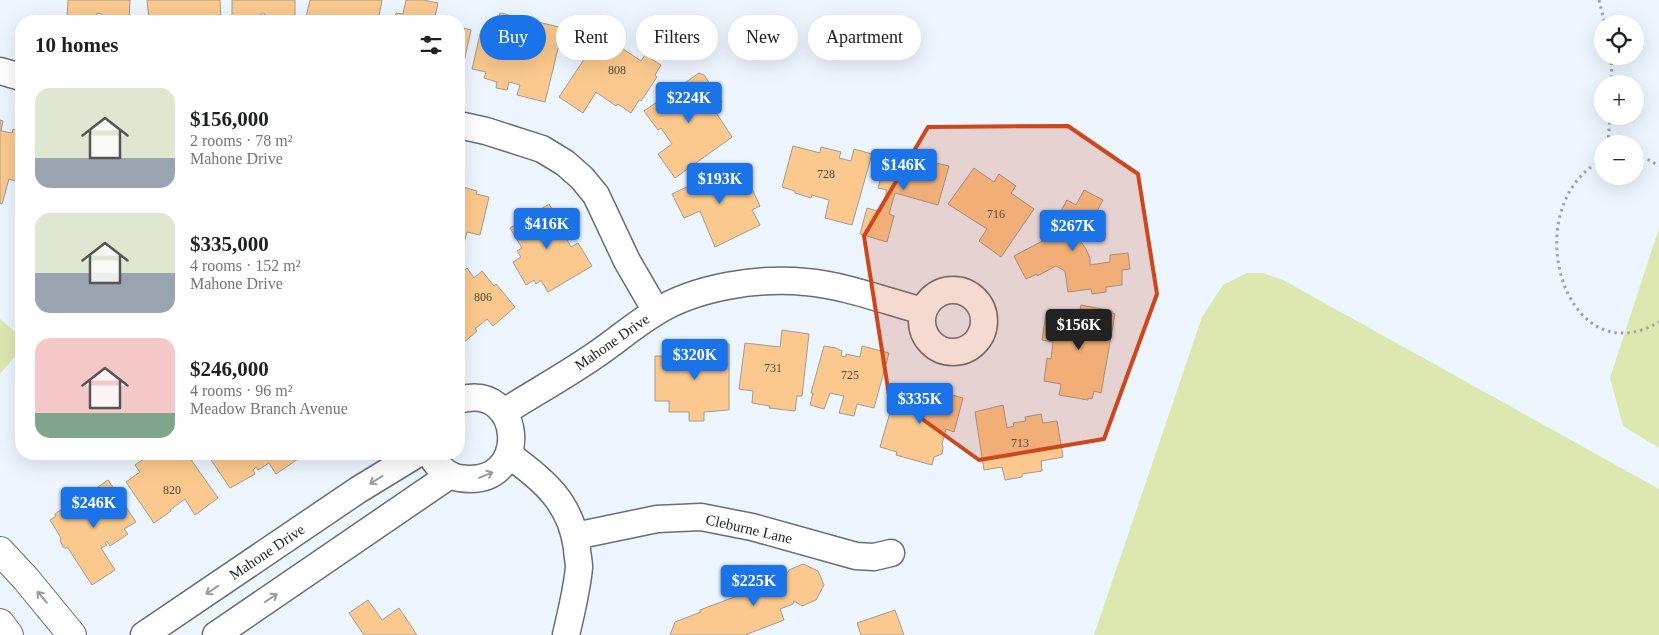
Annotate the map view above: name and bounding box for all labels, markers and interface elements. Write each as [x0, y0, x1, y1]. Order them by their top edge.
chip: Buy [480, 15, 546, 60]
chip: Rent [556, 15, 626, 60]
chip: Filters [636, 15, 718, 60]
chip: New [728, 15, 798, 60]
chip: Apartment [808, 15, 921, 60]
map controls [1594, 15, 1644, 185]
button: locate [1594, 15, 1644, 65]
icon: filters [417, 31, 445, 59]
text: 10 homes [35, 33, 118, 57]
house number: 808 [608, 63, 626, 77]
button: + [1594, 75, 1644, 125]
pin: $224K [654, 82, 724, 124]
text: $224K [667, 89, 711, 106]
text: $156,000 [190, 107, 269, 131]
icon: home [75, 108, 135, 168]
text: 2 rooms · 78 m² [190, 132, 293, 149]
button: − [1594, 135, 1644, 185]
pin: $146K [869, 148, 939, 191]
text: Mahone Drive [190, 150, 283, 167]
text: $146K [882, 156, 926, 173]
pin: $193K [685, 162, 755, 205]
house number: 728 [817, 167, 835, 181]
text: $193K [698, 170, 742, 187]
house number: 716 [987, 207, 1005, 221]
pin: $416K [512, 208, 582, 250]
pin: $267K [1038, 210, 1108, 252]
text: $416K [525, 215, 569, 232]
text: $267K [1051, 217, 1095, 234]
text: $335,000 [190, 232, 269, 256]
icon: home [75, 233, 135, 293]
text: 4 rooms · 152 m² [190, 257, 301, 274]
text: Mahone Drive [190, 275, 283, 292]
house number: 806 [474, 290, 492, 304]
pin: $156K [1044, 308, 1114, 351]
street label: Mahone Drive [572, 310, 653, 374]
text: $156K [1057, 316, 1101, 333]
pin: $320K [660, 338, 730, 381]
text: $320K [673, 346, 717, 363]
text: $246,000 [190, 357, 269, 381]
icon: home [75, 358, 135, 418]
house number: 731 [764, 361, 782, 375]
house number: 725 [841, 368, 859, 382]
text: 4 rooms · 96 m² [190, 382, 293, 399]
pin: $335K [885, 382, 955, 425]
text: $335K [898, 390, 942, 407]
text: Meadow Branch Avenue [190, 400, 348, 417]
house number: 713 [1011, 436, 1029, 450]
one-way arrow [478, 470, 493, 479]
one-way arrow [369, 475, 383, 485]
house number: 820 [163, 483, 181, 497]
pin: $246K [59, 486, 129, 529]
text: $246K [72, 494, 116, 511]
street label: Cleburne Lane [704, 511, 794, 547]
street label: Mahone Drive [226, 521, 308, 583]
pin: $225K [719, 564, 789, 607]
text: $225K [732, 572, 776, 589]
one-way arrow [205, 585, 219, 595]
one-way arrow [36, 591, 47, 604]
one-way arrow [264, 592, 278, 603]

